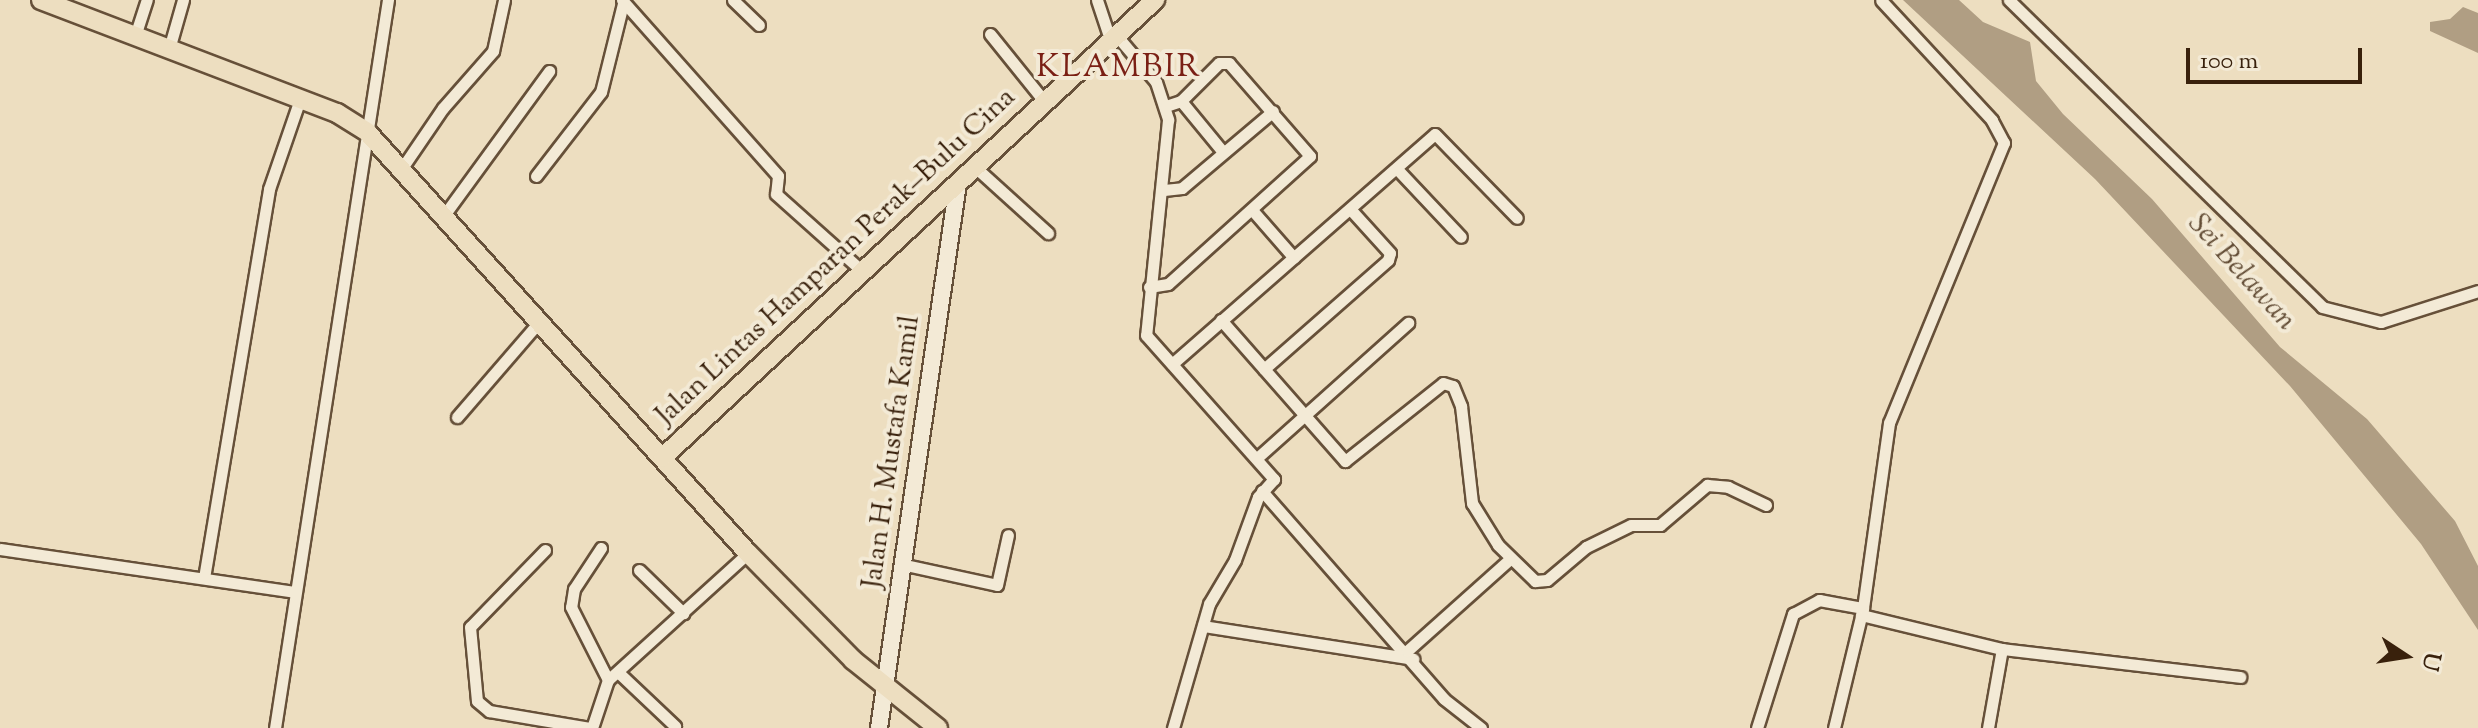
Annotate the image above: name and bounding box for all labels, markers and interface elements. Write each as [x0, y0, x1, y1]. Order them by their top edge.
scale bar [2190, 32, 2366, 82]
text: 100 m [2200, 45, 2258, 79]
district label: KLAMBIR [1036, 49, 1202, 87]
street label: Jalan Lintas Hamparan Perak–Bulu Cina [649, 81, 1023, 433]
water label: Sei Belawan [2179, 207, 2303, 339]
street label: Jalan H. Mustafa Kamil [856, 314, 928, 590]
north arrow [2366, 616, 2446, 696]
text: U [2412, 649, 2447, 673]

